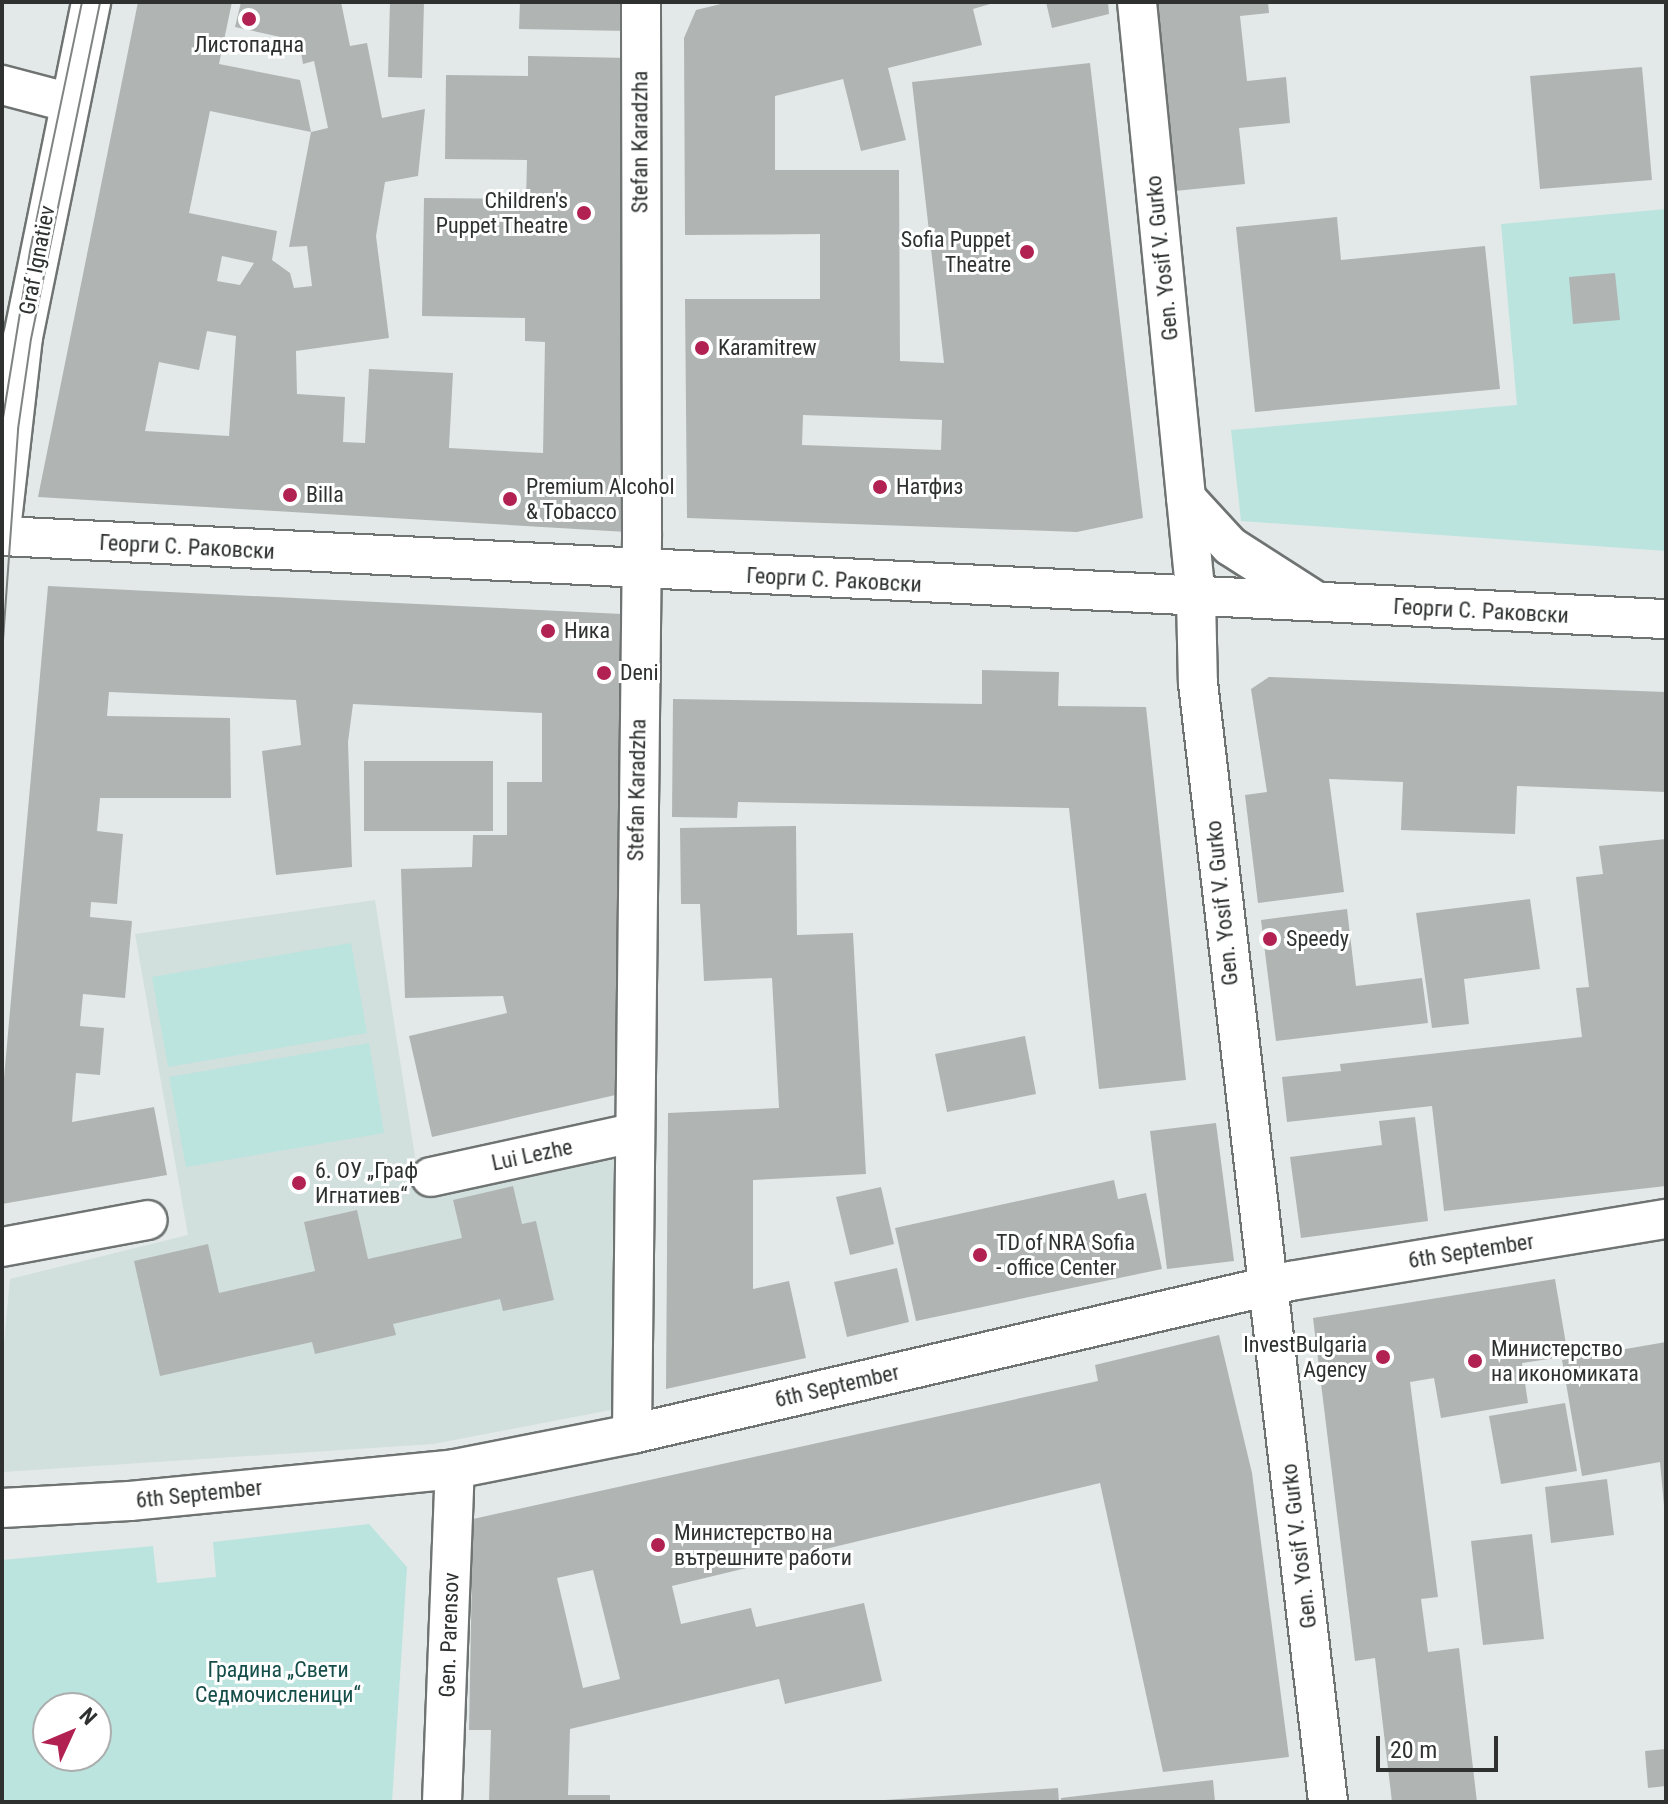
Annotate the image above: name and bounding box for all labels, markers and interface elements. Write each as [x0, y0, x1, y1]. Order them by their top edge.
marker: Листопадна [240, 10, 258, 28]
place label: Листопадна [194, 32, 304, 58]
street label: Stefan Karadzha [627, 71, 653, 213]
street label: Gen. Yosif V. Gurko [1140, 174, 1184, 342]
place label: Children's Puppet Theatre [435, 187, 568, 238]
street label: Graf Ignatiev [13, 203, 61, 317]
marker: Children's Puppet Theatre [575, 204, 593, 222]
place label: Sofia Puppet Theatre [901, 226, 1011, 278]
marker: Sofia Puppet Theatre [1018, 243, 1036, 261]
place label: Karamitrew [718, 335, 817, 361]
marker: Karamitrew [693, 339, 711, 357]
place label: Premium Alcohol & Tobacco [526, 473, 675, 524]
place label: Натфиз [896, 474, 963, 500]
marker: Натфиз [871, 478, 889, 496]
place label: Billa [306, 482, 344, 508]
marker: Billa [281, 486, 299, 504]
marker: Premium Alcohol & Tobacco [501, 490, 519, 508]
street label: Георги С. Раковски [99, 529, 275, 565]
street label: Георги С. Раковски [746, 562, 922, 598]
street label: Георги С. Раковски [1393, 593, 1569, 629]
place label: Ника [564, 618, 610, 644]
marker: Ника [539, 622, 557, 640]
place label: Deni [620, 660, 659, 686]
marker: Deni [595, 664, 613, 682]
street label: Stefan Karadzha [623, 719, 651, 861]
street label: Gen. Yosif V. Gurko [1200, 819, 1244, 987]
place label: Speedy [1286, 926, 1349, 952]
marker: Speedy [1261, 930, 1279, 948]
street label: Lui Lezhe [489, 1134, 575, 1176]
place label: 6. ОУ „Граф Игнатиев“ [315, 1157, 418, 1208]
marker: 6. ОУ „Граф Игнатиев“ [290, 1174, 308, 1192]
street label: 6th September [1406, 1228, 1536, 1274]
place label: TD of NRA Sofia - office Center [996, 1229, 1135, 1280]
marker: TD of NRA Sofia - office Center [971, 1246, 989, 1264]
place label: InvestBulgaria Agency [1243, 1331, 1367, 1382]
place label: Министерство на икономиката [1491, 1335, 1639, 1386]
marker: InvestBulgaria Agency [1374, 1348, 1392, 1366]
marker: Министерство на икономиката [1466, 1352, 1484, 1370]
street label: 6th September [772, 1359, 902, 1413]
street label: Gen. Yosif V. Gurko [1276, 1462, 1322, 1630]
street label: 6th September [135, 1474, 263, 1514]
place label: Министерство на вътрешните работи [674, 1519, 852, 1570]
marker: Министерство на вътрешните работи [649, 1536, 667, 1554]
street label: Gen. Parensov [434, 1572, 464, 1698]
park label: Градина „Свети Седмочисленици“ [195, 1656, 361, 1708]
north arrow [32, 1692, 112, 1772]
text: N [75, 1703, 102, 1730]
scale bar [1380, 1720, 1502, 1770]
text: 20 m [1390, 1736, 1437, 1764]

